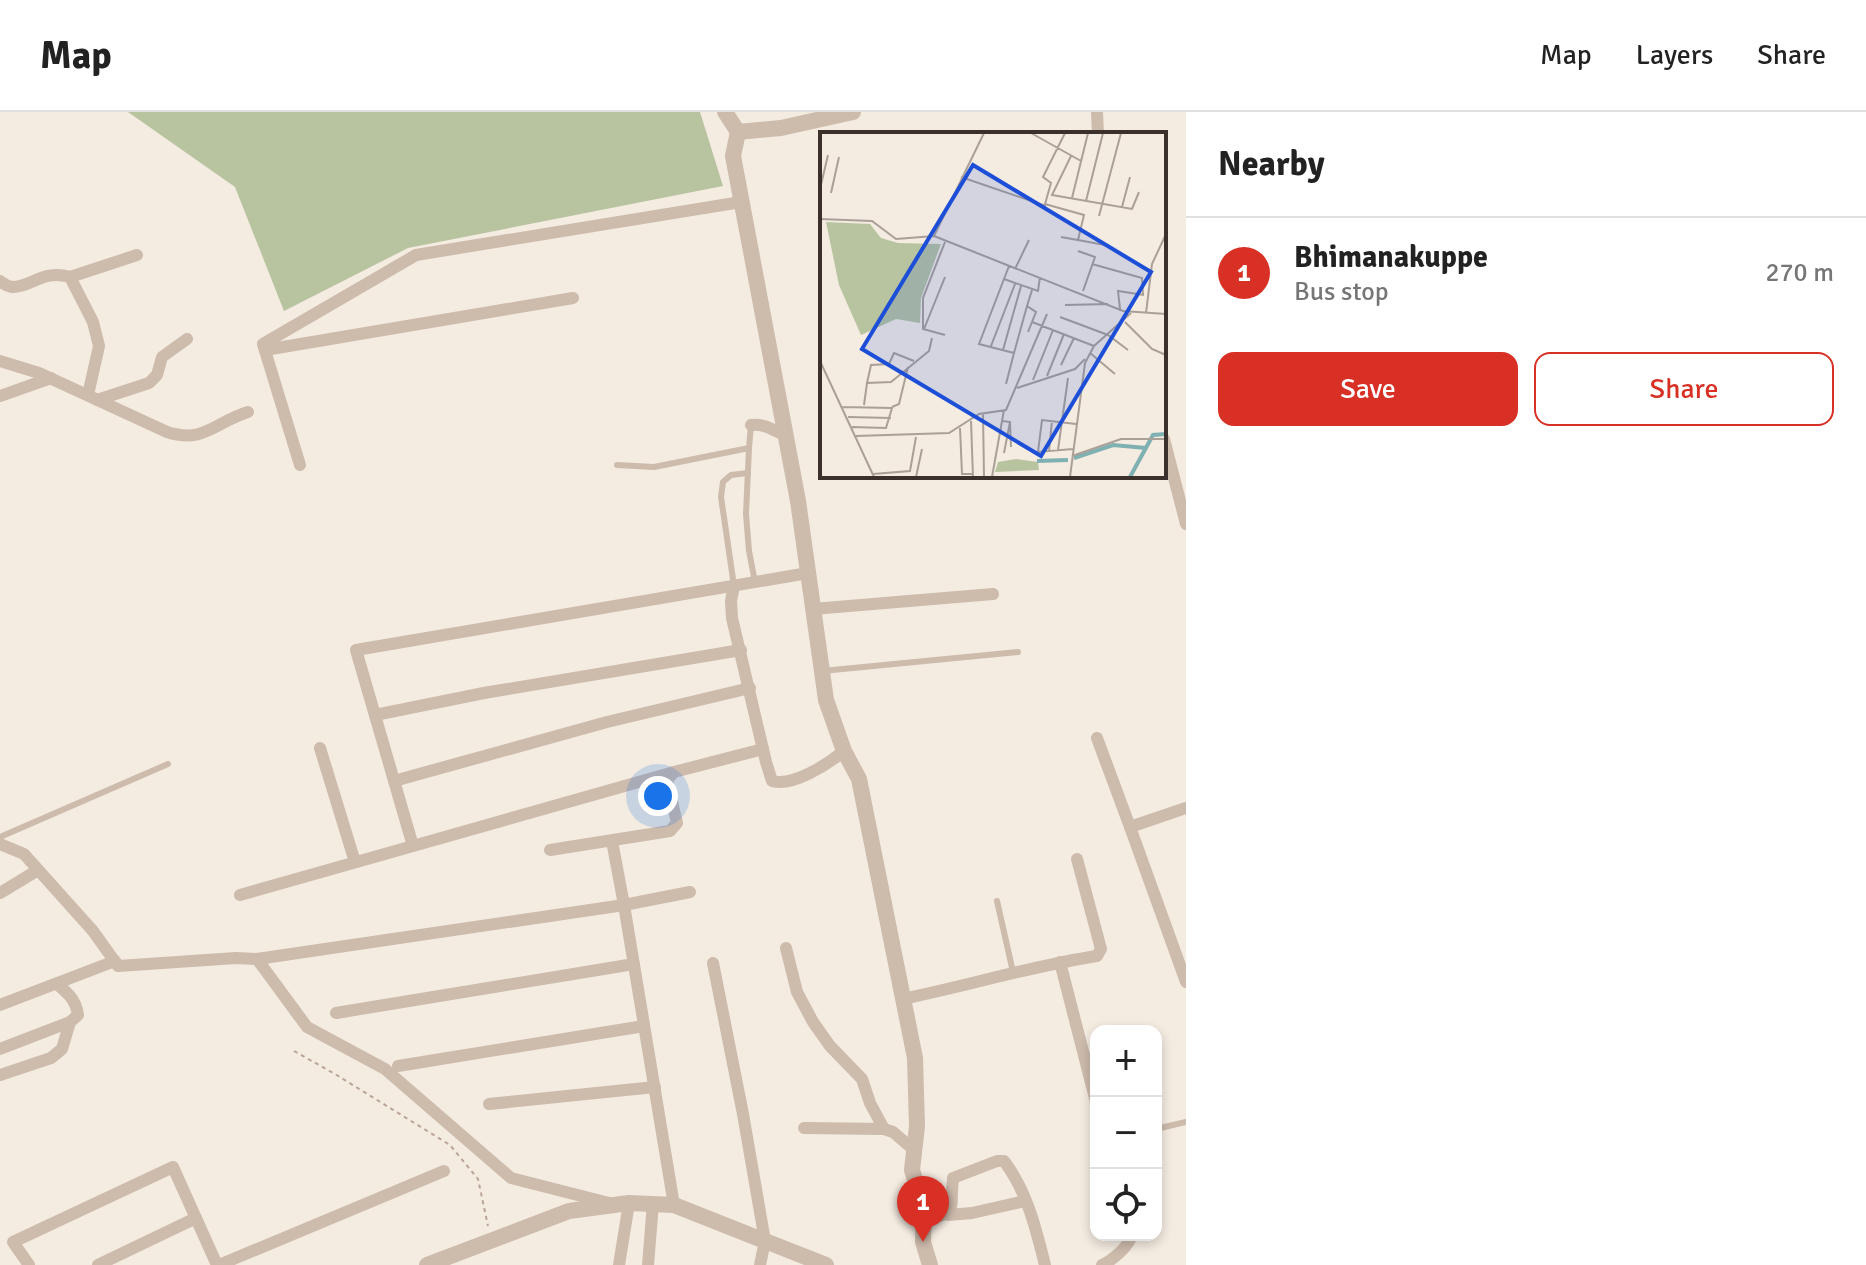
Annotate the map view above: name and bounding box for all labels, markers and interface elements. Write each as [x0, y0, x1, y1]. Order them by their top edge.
text: Map [40, 32, 112, 79]
text: Map [1540, 38, 1592, 72]
text: Layers [1636, 38, 1713, 72]
text: Share [1757, 38, 1826, 72]
inset map [820, 132, 1166, 478]
text: Nearby [1218, 143, 1325, 185]
text: Bhimanakuppe [1294, 239, 1488, 276]
text: 1 [1237, 257, 1251, 289]
text: 270 m [1765, 257, 1834, 289]
text: Bus stop [1294, 276, 1389, 308]
button: Save [1218, 352, 1518, 426]
button: Share [1534, 352, 1834, 426]
your location [638, 776, 678, 816]
map controls [1090, 1025, 1162, 1241]
button: + [1090, 1025, 1162, 1097]
button: − [1090, 1097, 1162, 1169]
button: locate [1090, 1169, 1162, 1241]
pin: 1 [897, 1176, 949, 1242]

